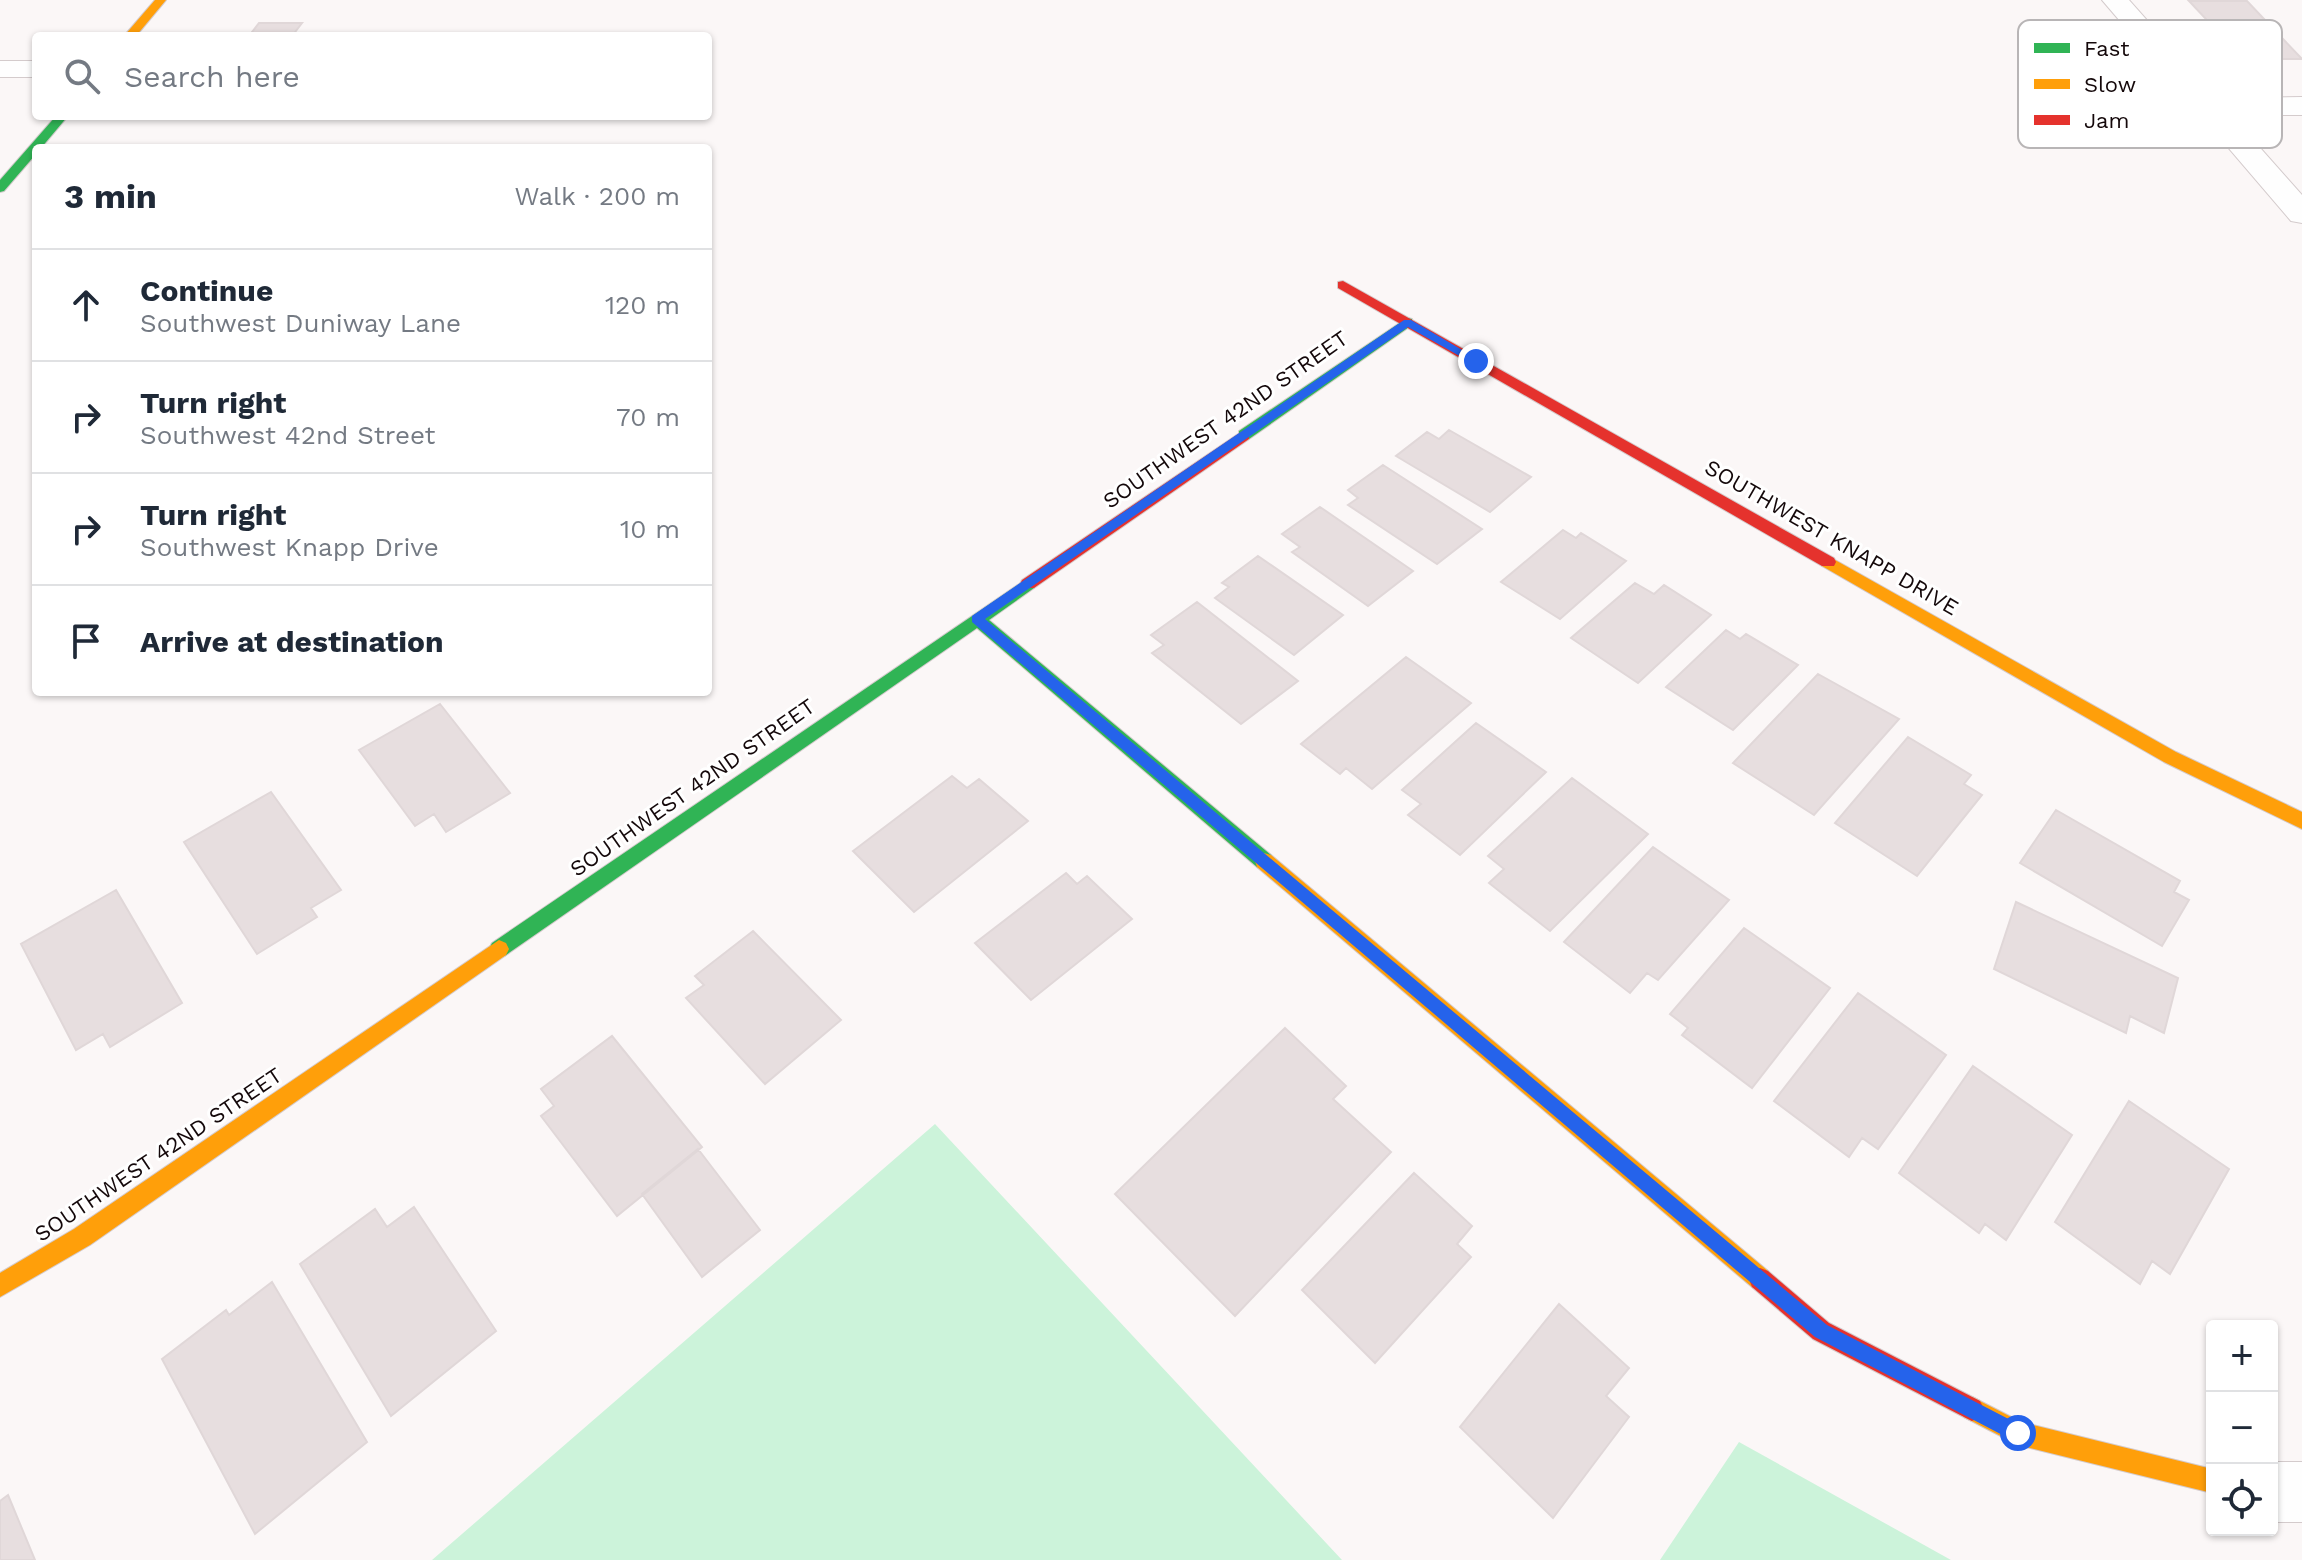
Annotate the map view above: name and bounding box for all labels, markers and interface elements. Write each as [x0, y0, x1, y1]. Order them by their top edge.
legend [2018, 20, 2282, 148]
search box [32, 32, 712, 120]
text: Fast [2084, 36, 2130, 61]
icon: search [60, 54, 104, 98]
text: Search here [124, 59, 300, 94]
text: Slow [2084, 72, 2136, 97]
text: Jam [2084, 108, 2129, 133]
text: 3 min [64, 176, 157, 216]
text: Walk · 200 m [514, 181, 680, 211]
text: Continue [140, 273, 273, 308]
icon: ahead [64, 283, 108, 327]
text: 120 m [605, 290, 680, 320]
text: Southwest Duniway Lane [140, 308, 461, 338]
street label: SOUTHWEST 42ND STREET [1098, 325, 1352, 514]
route end [1458, 343, 1494, 379]
text: Turn right [140, 385, 286, 420]
icon: right [64, 395, 108, 439]
text: 70 m [616, 402, 680, 432]
text: Southwest 42nd Street [140, 420, 435, 450]
street label: SOUTHWEST KNAPP DRIVE [1701, 454, 1963, 620]
text: Turn right [140, 497, 286, 532]
icon: right [64, 507, 108, 551]
text: 10 m [620, 514, 680, 544]
text: Southwest Knapp Drive [140, 532, 439, 562]
icon: arrive [64, 619, 108, 663]
text: Arrive at destination [140, 624, 444, 659]
street label: SOUTHWEST 42ND STREET [565, 693, 819, 882]
street label: SOUTHWEST 42ND STREET [30, 1062, 287, 1247]
map controls [2206, 1320, 2278, 1536]
button: + [2206, 1320, 2278, 1392]
button: − [2206, 1392, 2278, 1464]
route start [2000, 1415, 2036, 1451]
button: locate [2206, 1464, 2278, 1536]

